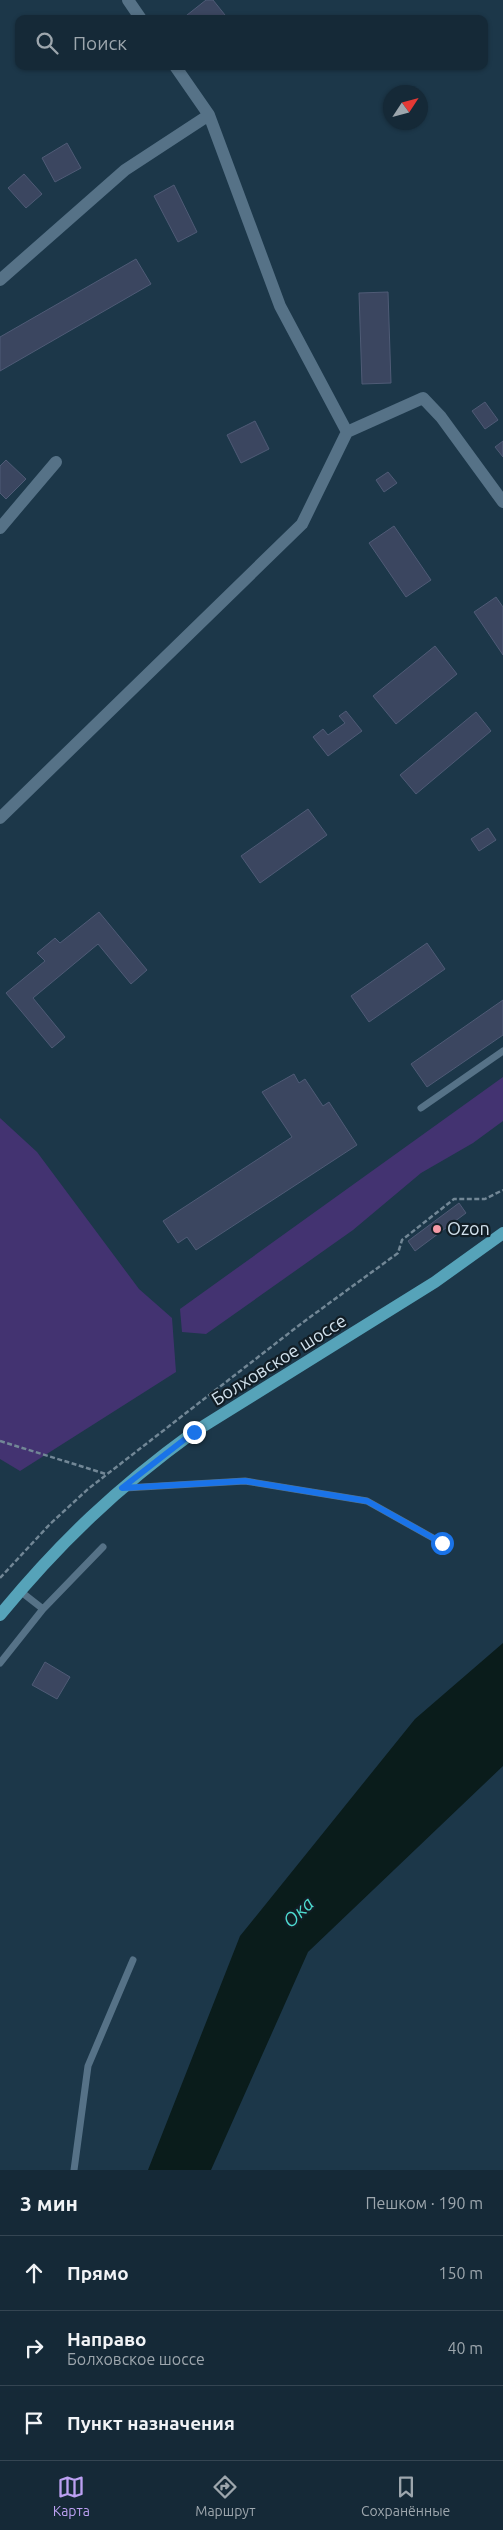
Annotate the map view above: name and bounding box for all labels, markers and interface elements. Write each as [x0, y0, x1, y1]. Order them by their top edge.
search box [15, 15, 488, 70]
icon: search [33, 29, 61, 57]
text: Поиск [73, 32, 127, 54]
north arrow [383, 85, 428, 130]
place label: Ozon [447, 1218, 490, 1238]
marker: Ozon [431, 1223, 443, 1235]
street label: Болховское шоссе [207, 1310, 350, 1409]
route end [183, 1421, 206, 1444]
route start [431, 1532, 454, 1555]
water label: Ока [278, 1892, 318, 1932]
text: 3 мин [20, 2191, 78, 2215]
text: Пешком · 190 m [365, 2194, 483, 2212]
icon: ahead [20, 2259, 48, 2287]
text: Прямо [67, 2262, 129, 2284]
text: 150 m [438, 2264, 483, 2282]
text: Направо [67, 2328, 147, 2350]
icon: right [20, 2334, 48, 2362]
text: 40 m [447, 2339, 483, 2357]
text: Болховское шоссе [67, 2350, 205, 2368]
icon: arrive [20, 2409, 48, 2437]
text: Пункт назначения [67, 2412, 235, 2434]
tab: Карта [53, 2473, 90, 2519]
tab: Маршрут [195, 2473, 256, 2519]
tab: Сохранённые [361, 2473, 450, 2519]

